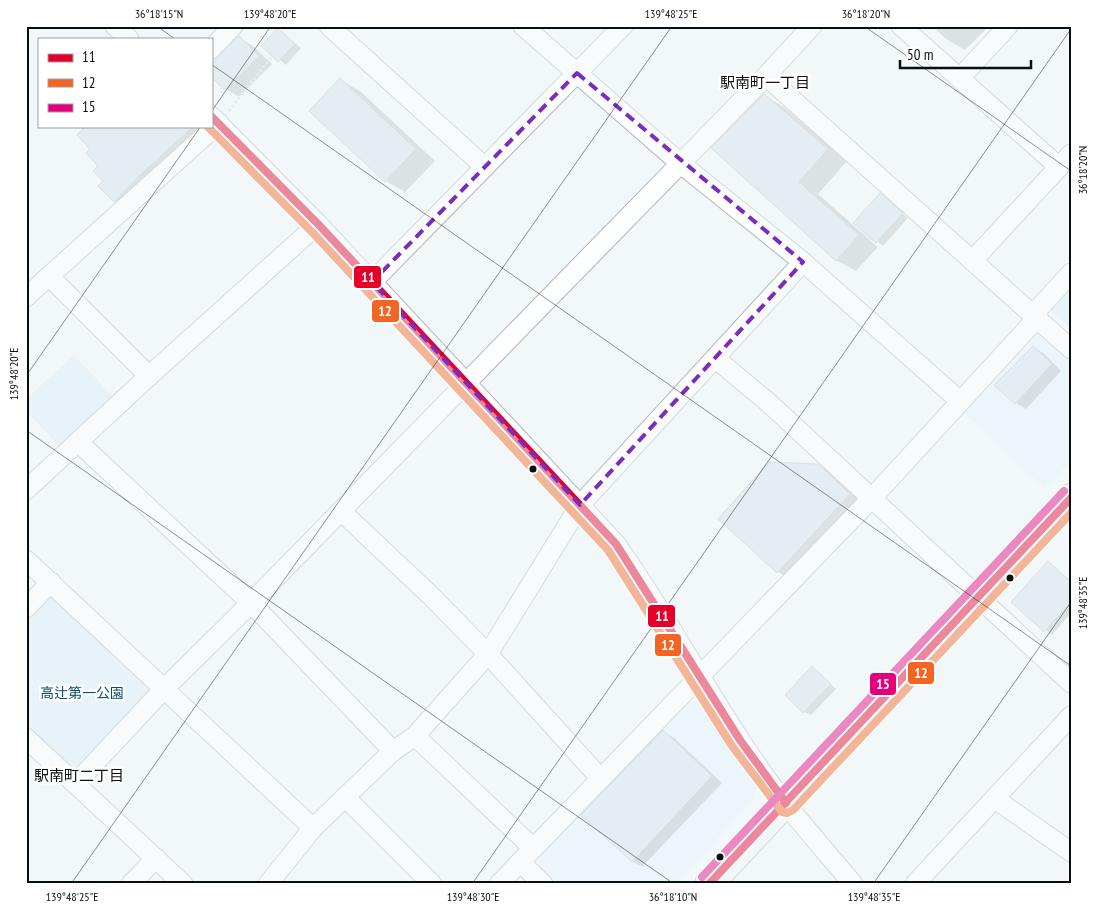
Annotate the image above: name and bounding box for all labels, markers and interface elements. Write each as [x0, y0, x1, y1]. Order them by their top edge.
text: 36°18'15"N [135, 6, 183, 21]
text: 139°48'20"E [244, 6, 296, 21]
text: 139°48'25"E [645, 6, 697, 21]
text: 36°18'20"N [842, 6, 890, 21]
legend [38, 38, 212, 128]
scale bar [900, 38, 1031, 70]
text: 50 m [907, 45, 933, 64]
text: 11 [82, 47, 96, 66]
text: 12 [82, 73, 96, 92]
district label: 駅南町一丁目 [720, 73, 810, 92]
text: 15 [82, 97, 96, 116]
text: 36°18'20"N [1075, 146, 1090, 194]
line badge: 11 [353, 265, 382, 289]
text: 11 [361, 268, 375, 286]
line badge: 12 [371, 299, 400, 323]
text: 12 [378, 302, 392, 320]
text: 139°48'20"E [6, 348, 21, 400]
unlabelled marker [528, 464, 538, 474]
unlabelled marker [1005, 573, 1015, 583]
text: 139°48'35"E [1075, 577, 1090, 629]
line badge: 11 [647, 604, 676, 628]
text: 11 [655, 607, 669, 625]
line badge: 12 [654, 633, 682, 657]
text: 12 [661, 636, 675, 654]
line badge: 12 [907, 661, 935, 685]
text: 12 [914, 664, 928, 682]
line badge: 15 [869, 672, 897, 696]
text: 15 [876, 675, 890, 693]
park label: 高辻第一公園 [40, 684, 124, 702]
district label: 駅南町二丁目 [34, 766, 124, 785]
unlabelled marker [715, 852, 725, 862]
text: 139°48'25"E [46, 889, 98, 904]
text: 139°48'30"E [447, 889, 499, 904]
text: 36°18'10"N [649, 889, 697, 904]
text: 139°48'35"E [848, 889, 900, 904]

